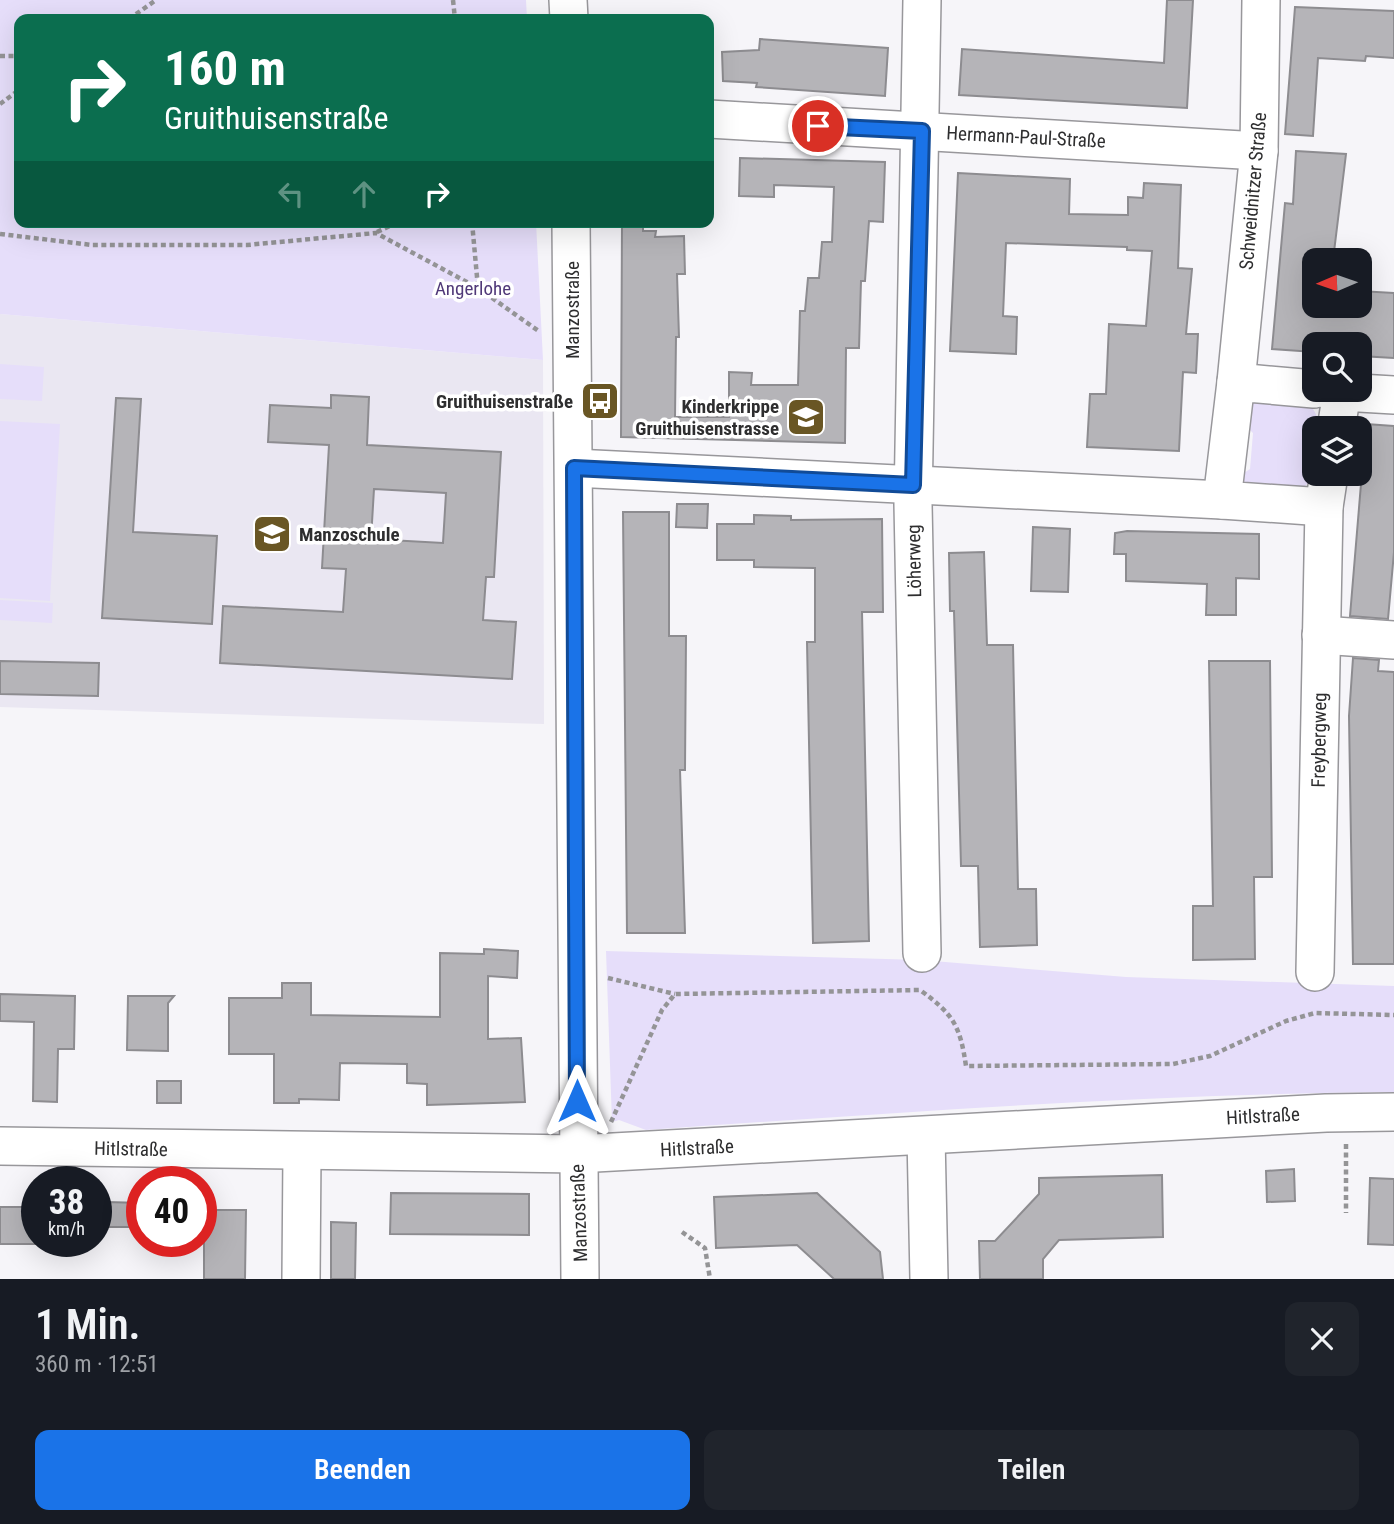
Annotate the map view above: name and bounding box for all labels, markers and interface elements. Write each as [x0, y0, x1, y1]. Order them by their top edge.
text: 160 m [164, 40, 286, 97]
icon: right [49, 42, 140, 133]
pin [788, 96, 848, 156]
text: Gruithuisenstraße [164, 99, 389, 137]
icon: arrive [799, 107, 837, 145]
street label: Schweidnitzer Straße [1235, 111, 1271, 271]
street label: Hermann-Paul-Straße [946, 121, 1106, 153]
icon: left [272, 175, 310, 213]
icon: ahead [345, 175, 383, 213]
icon: right [418, 175, 456, 213]
north arrow [1302, 248, 1372, 318]
map controls [1302, 248, 1372, 486]
street label: Manzostraße [561, 261, 584, 359]
park label: Angerlohe [435, 277, 511, 300]
button: search [1302, 332, 1372, 402]
bus stop icon: Gruithuisenstraße [579, 380, 621, 422]
place label: Gruithuisenstraße [436, 390, 573, 413]
place label: Kinderkrippe Gruithuisenstrasse [635, 395, 779, 440]
school or university icon: Kinderkrippe Gruithuisenstrasse [785, 396, 827, 438]
button: layers [1302, 416, 1372, 486]
school or university icon: Manzoschule [251, 513, 293, 555]
place label: Manzoschule [299, 523, 400, 546]
street label: Löherweg [902, 524, 926, 598]
street label: Freybergweg [1307, 692, 1331, 788]
position arrow [540, 1064, 614, 1138]
street label: Hitlstraße [1226, 1103, 1301, 1129]
street label: Hitlstraße [660, 1135, 735, 1161]
street label: Hitlstraße [94, 1137, 168, 1161]
street label: Manzostraße [566, 1164, 592, 1262]
speed limit sign: 40 [126, 1166, 217, 1257]
text: 38 [49, 1182, 84, 1223]
text: km/h [48, 1218, 85, 1239]
text: 1 Min. [35, 1300, 141, 1349]
button: close [1285, 1302, 1359, 1376]
text: 360 m · 12:51 [35, 1351, 159, 1378]
button: Beenden [35, 1430, 690, 1510]
button: Teilen [704, 1430, 1359, 1510]

